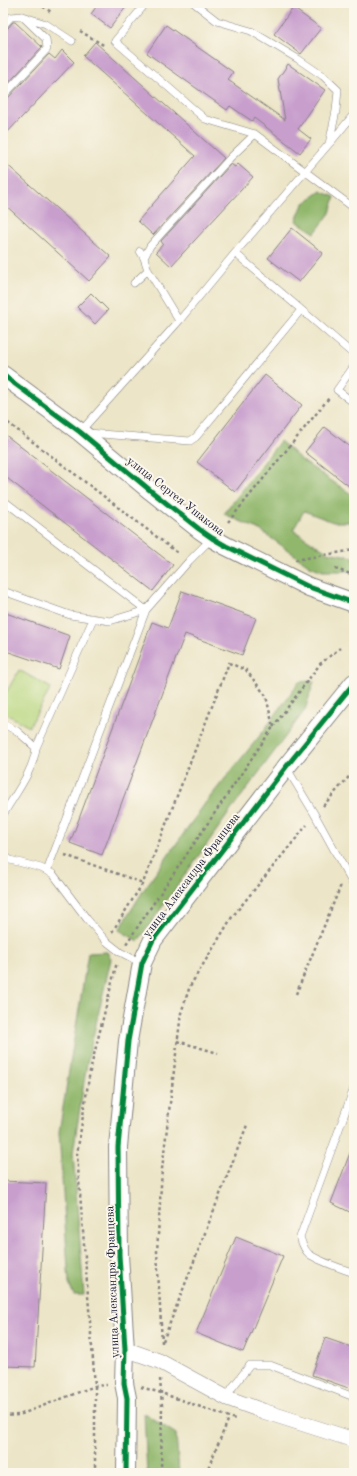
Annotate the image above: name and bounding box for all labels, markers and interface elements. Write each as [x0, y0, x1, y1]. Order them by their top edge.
street label: улица Сергея Ушакова [124, 455, 227, 539]
street label: улица Александра Францева [141, 811, 243, 940]
street label: улица Александра Францева [104, 1205, 122, 1358]

